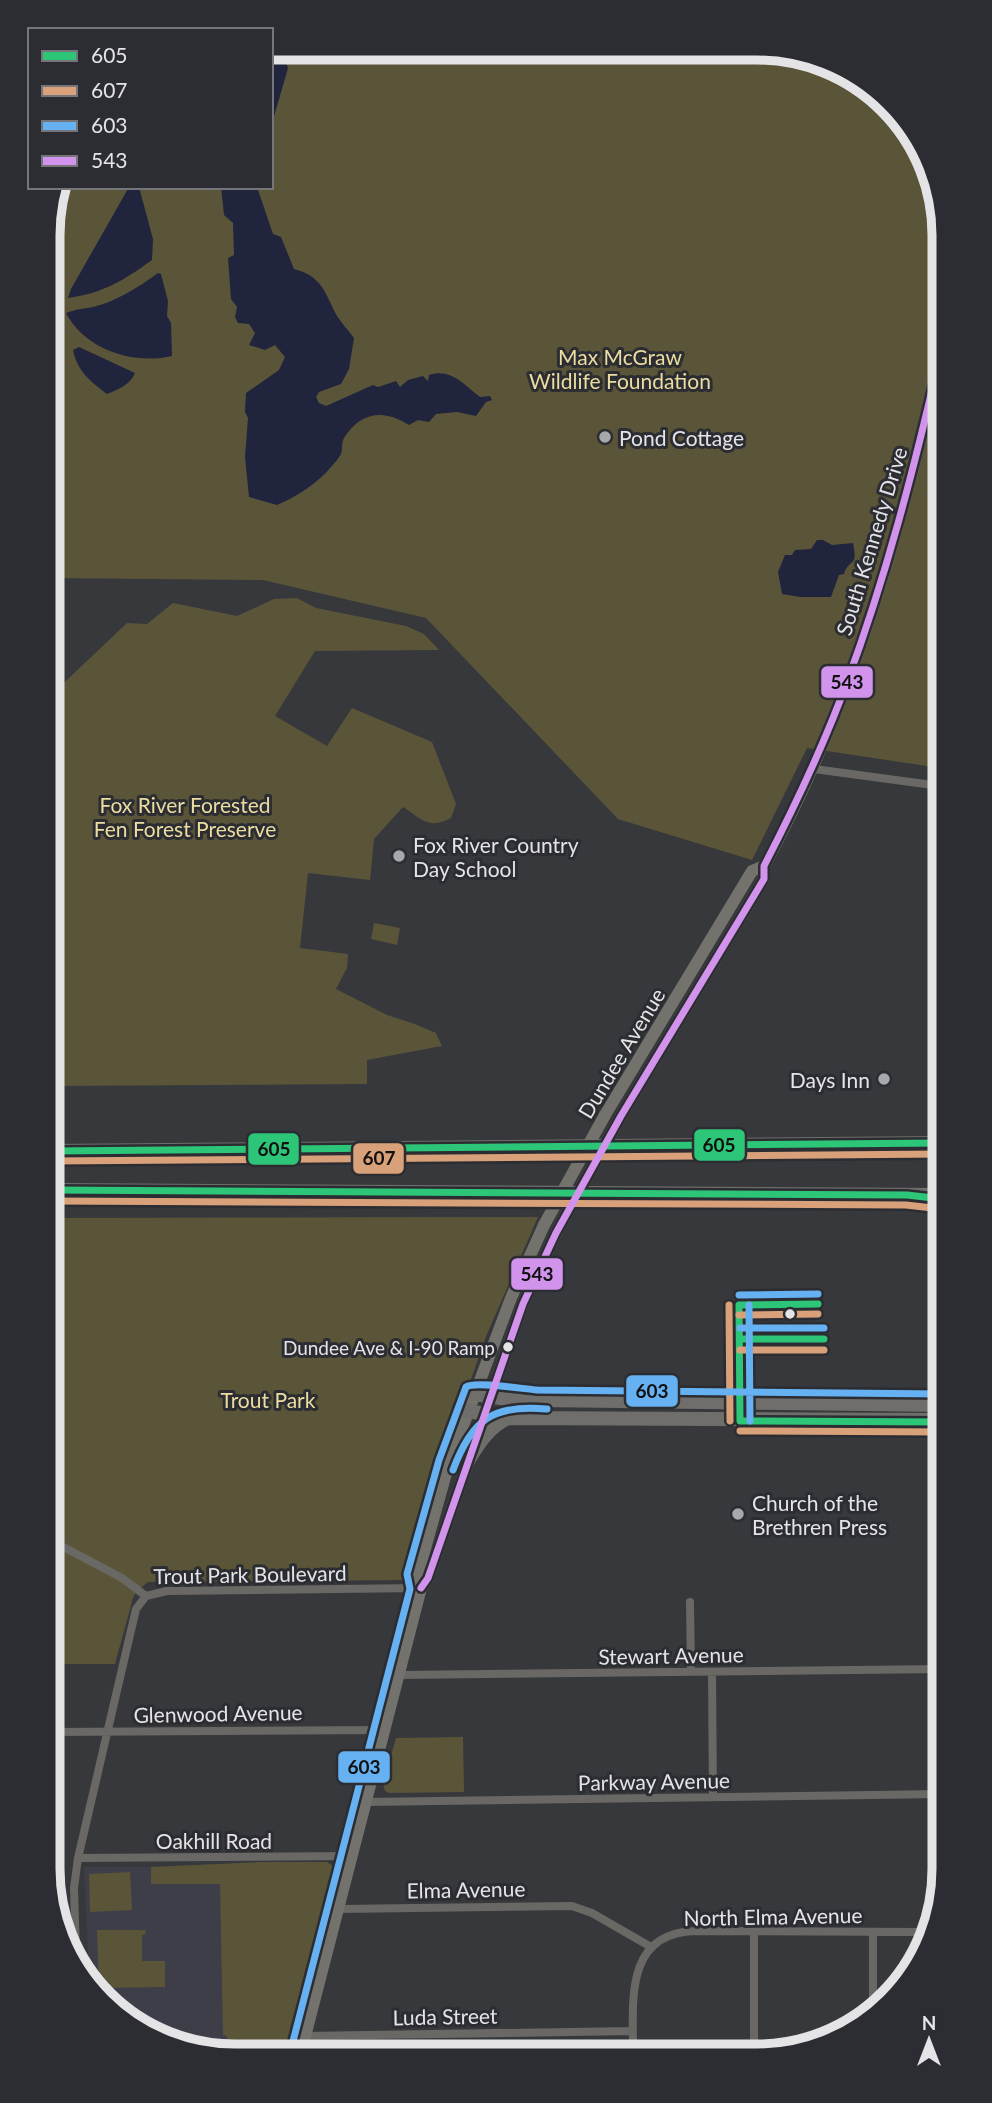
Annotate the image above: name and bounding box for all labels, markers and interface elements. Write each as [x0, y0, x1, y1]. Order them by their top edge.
legend [28, 28, 273, 189]
text: 605 [91, 42, 128, 67]
text: 607 [91, 77, 128, 102]
text: 603 [91, 112, 128, 137]
text: 543 [91, 147, 128, 172]
park label: Max McGraw Wildlife Foundation [529, 344, 711, 393]
place label: Pond Cottage [619, 425, 744, 450]
marker: Pond Cottage [597, 429, 613, 445]
street label: South Kennedy Drive [830, 444, 912, 638]
line badge: 543 [820, 665, 874, 699]
text: 543 [830, 670, 864, 693]
park label: Fox River Forested Fen Forest Preserve [94, 792, 276, 841]
place label: Fox River Country Day School [413, 832, 579, 881]
marker: Fox River Country Day School [391, 848, 407, 864]
street label: Dundee Avenue [572, 983, 670, 1123]
place label: Days Inn [790, 1067, 870, 1092]
marker: Days Inn [876, 1071, 892, 1087]
line badge: 605 [693, 1128, 746, 1162]
line badge: 605 [247, 1132, 300, 1166]
text: 605 [702, 1133, 736, 1156]
text: 605 [257, 1137, 291, 1160]
line badge: 607 [352, 1142, 405, 1175]
text: 607 [362, 1146, 396, 1169]
line badge: 543 [510, 1257, 564, 1291]
text: 543 [520, 1262, 554, 1285]
unlabelled marker [783, 1307, 797, 1321]
place label: Dundee Ave & I-90 Ramp [283, 1336, 495, 1359]
marker: Dundee Ave & I-90 Ramp [501, 1340, 515, 1354]
line badge: 603 [625, 1374, 679, 1408]
text: 603 [635, 1379, 669, 1402]
park label: Trout Park [221, 1387, 316, 1412]
place label: Church of the Brethren Press [752, 1490, 887, 1539]
marker: Church of the Brethren Press [730, 1506, 746, 1522]
street label: Trout Park Boulevard [153, 1560, 347, 1588]
street label: Stewart Avenue [598, 1641, 744, 1669]
street label: Glenwood Avenue [133, 1699, 303, 1727]
line badge: 603 [337, 1750, 391, 1784]
text: 603 [347, 1755, 381, 1778]
street label: Parkway Avenue [578, 1767, 730, 1795]
street label: Oakhill Road [156, 1828, 272, 1853]
street label: Elma Avenue [406, 1875, 526, 1903]
street label: North Elma Avenue [683, 1902, 863, 1930]
street label: Luda Street [392, 2003, 498, 2029]
north arrow [894, 2005, 964, 2075]
text: N [922, 2011, 936, 2034]

